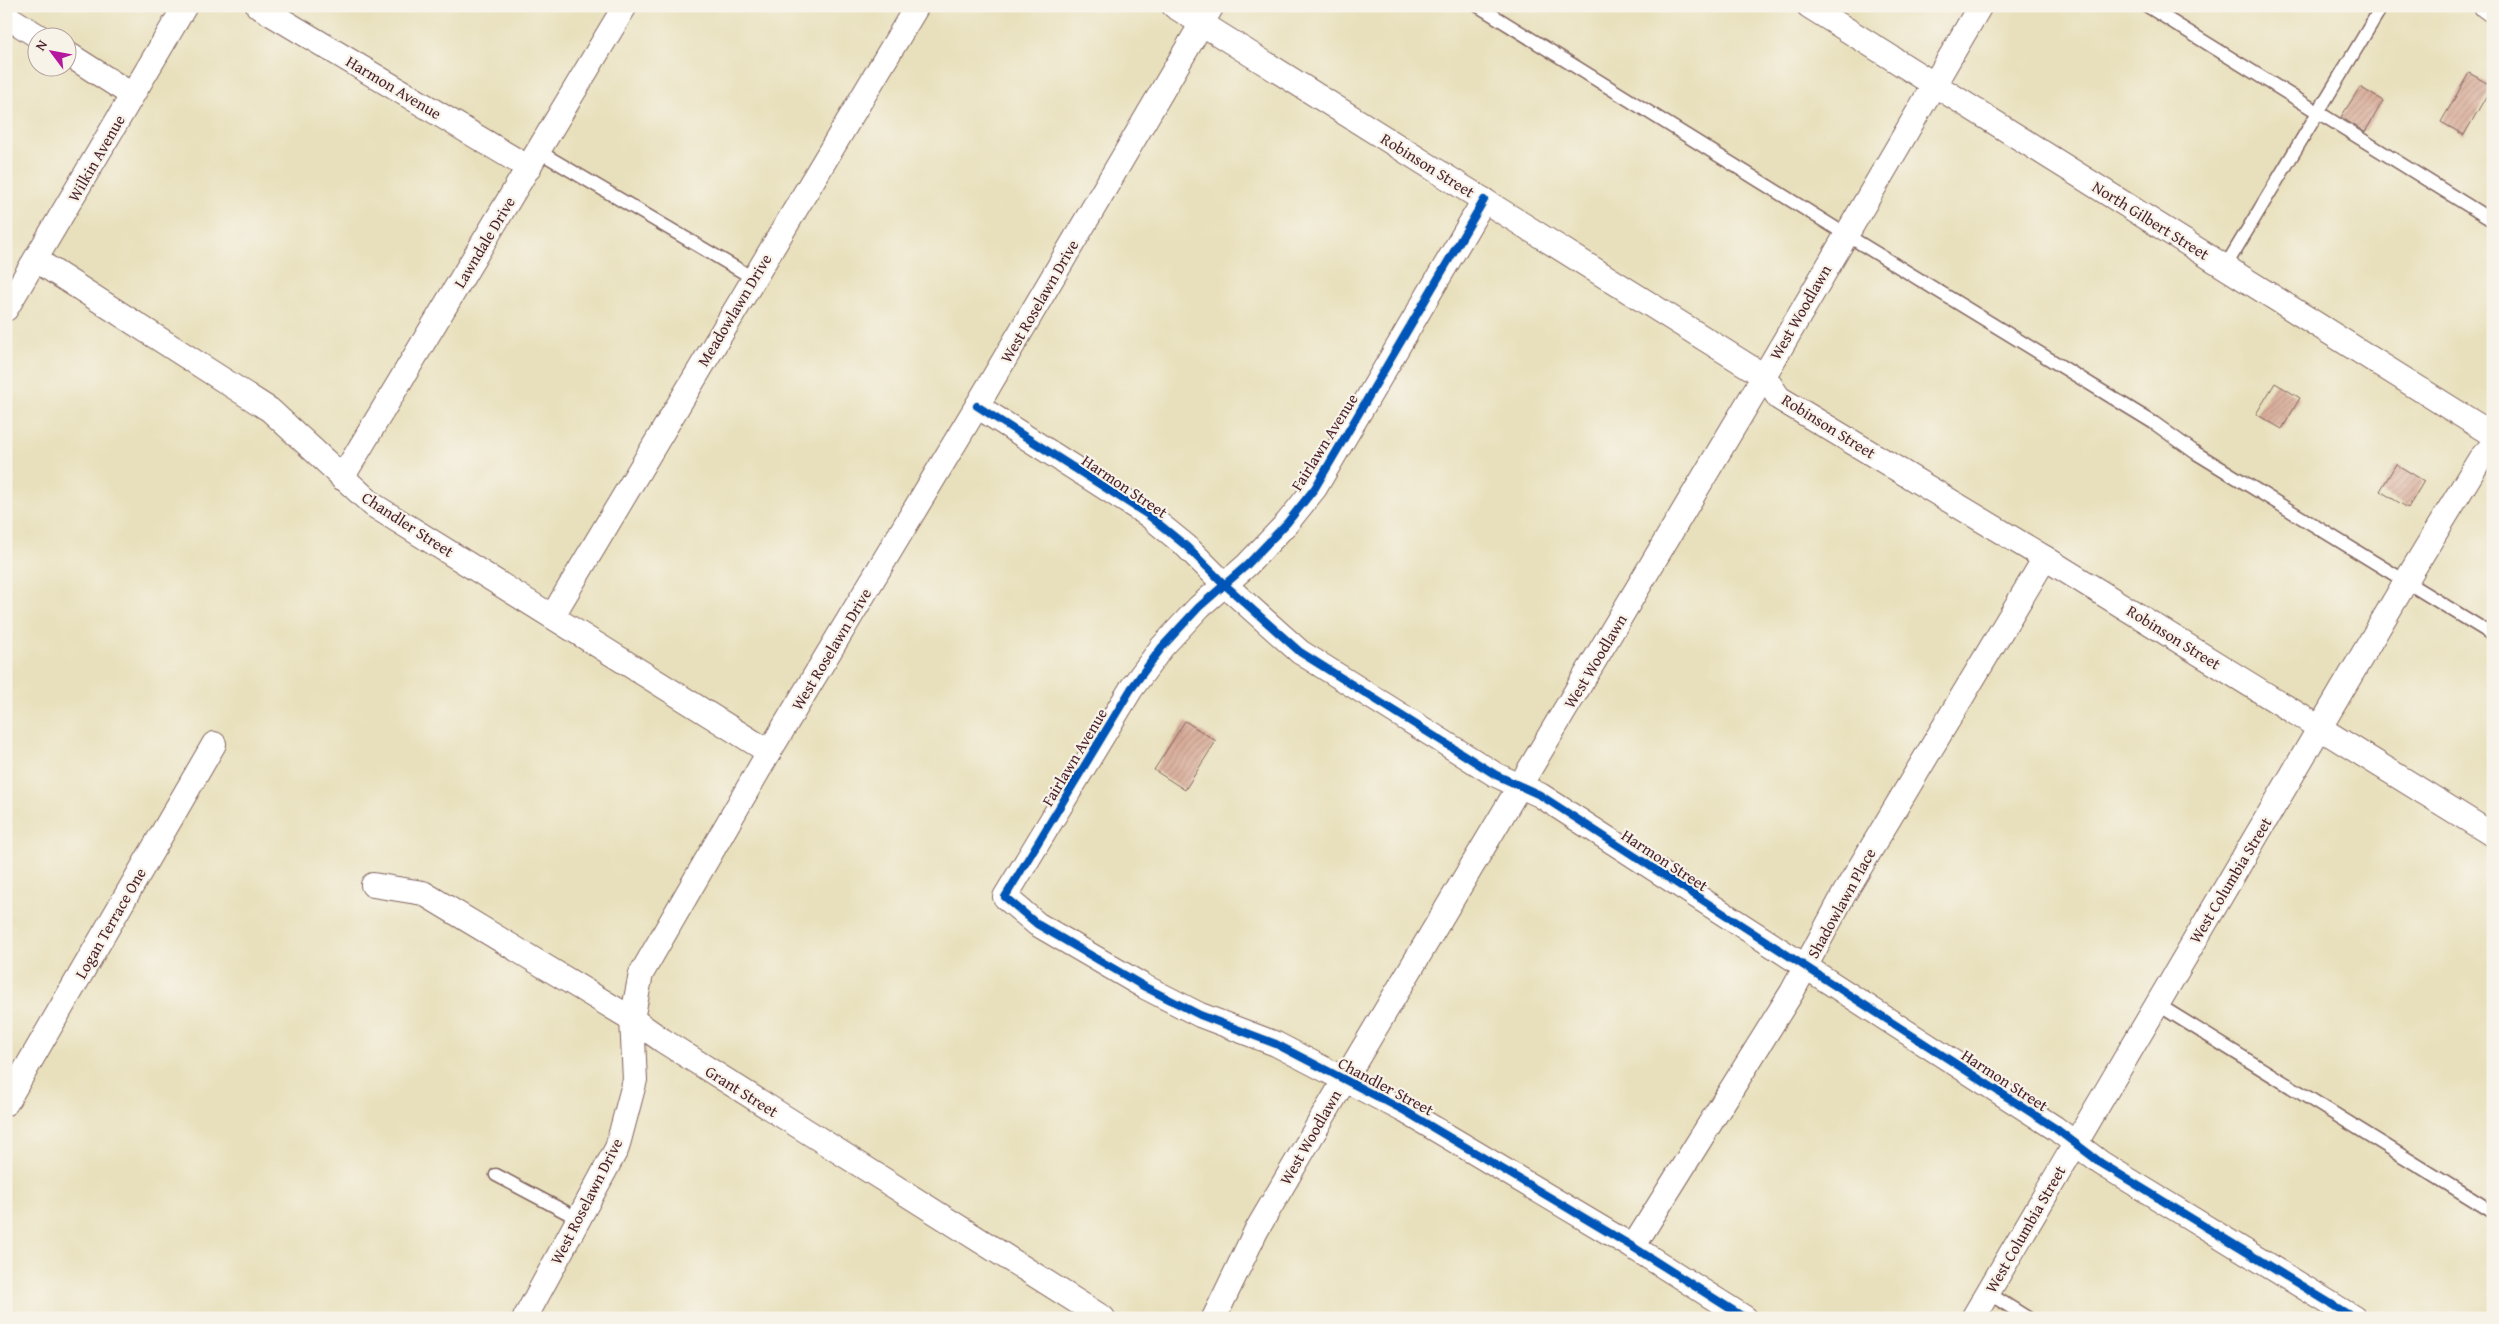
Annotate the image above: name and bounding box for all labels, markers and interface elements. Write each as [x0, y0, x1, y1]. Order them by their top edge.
north arrow [28, 28, 78, 78]
text: N [30, 35, 52, 54]
street label: Harmon Avenue [342, 49, 446, 125]
street label: Wilkin Avenue [61, 110, 131, 206]
street label: Robinson Street [1376, 127, 1480, 204]
street label: North Gilbert Street [2088, 174, 2214, 266]
street label: Lawndale Drive [447, 192, 521, 292]
street label: West Roselawn Drive [994, 235, 1084, 367]
street label: Meadowlawn Drive [691, 249, 777, 371]
street label: West Woodlawn [1763, 260, 1837, 364]
street label: Robinson Street [1777, 388, 1881, 465]
street label: Fairlawn Avenue [1284, 389, 1364, 495]
street label: Harmon Street [1077, 448, 1173, 524]
street label: Chandler Street [357, 485, 459, 563]
street label: West Roselawn Drive [785, 583, 877, 715]
street label: Robinson Street [2122, 599, 2226, 676]
street label: West Woodlawn [1557, 609, 1633, 713]
street label: Fairlawn Avenue [1035, 703, 1113, 811]
street label: West Columbia Street [2183, 812, 2277, 948]
street label: Harmon Street [1617, 823, 1713, 897]
street label: Shadowlawn Place [1801, 843, 1881, 963]
street label: Logan Terrace One [68, 863, 152, 983]
street label: Harmon Street [1957, 1043, 2053, 1117]
street label: Chandler Street [1334, 1051, 1438, 1121]
street label: Grant Street [701, 1059, 783, 1123]
street label: West Woodlawn [1273, 1085, 1347, 1189]
street label: West Roselawn Drive [544, 1134, 628, 1268]
street label: West Columbia Street [1979, 1161, 2071, 1297]

